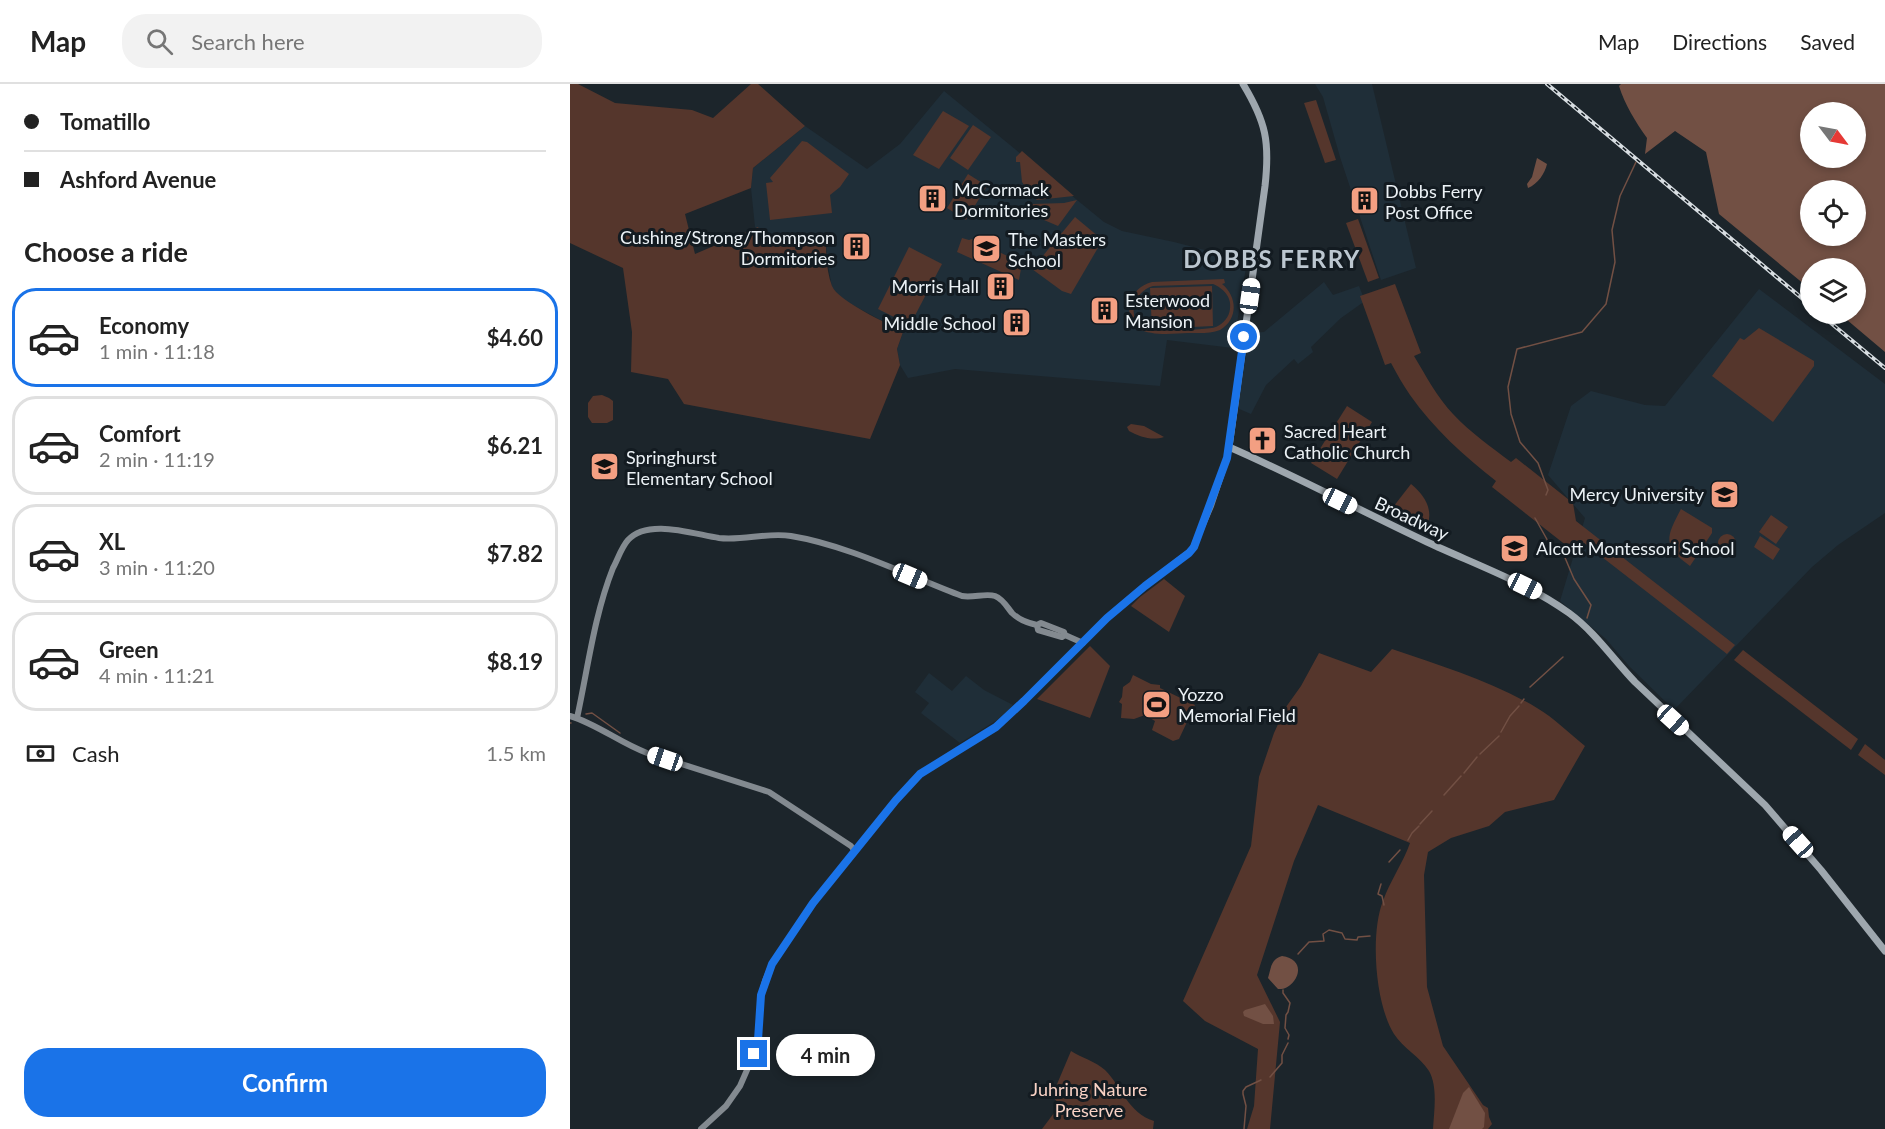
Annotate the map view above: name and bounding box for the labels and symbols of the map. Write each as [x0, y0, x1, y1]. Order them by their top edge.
north arrow [1800, 102, 1866, 168]
place label: McCormack Dormitories [954, 178, 1050, 221]
place label: Dobbs Ferry Post Office [1385, 180, 1483, 223]
building icon: McCormack Dormitories [917, 183, 949, 215]
building icon: Dobbs Ferry Post Office [1348, 185, 1380, 217]
place label: Cushing/Strong/Thompson Dormitories [620, 226, 835, 269]
place label: The Masters School [1008, 228, 1106, 271]
building icon: Cushing/Strong/Thompson Dormitories [840, 231, 872, 263]
school or university icon: The Masters School [971, 233, 1003, 265]
district label: DOBBS FERRY [1183, 244, 1361, 273]
building icon: Morris Hall [984, 270, 1016, 302]
place label: Morris Hall [892, 275, 979, 297]
car [1239, 277, 1261, 315]
place label: Esterwood Mansion [1125, 289, 1210, 332]
building icon: Esterwood Mansion [1088, 294, 1120, 326]
building icon: Middle School [1001, 307, 1033, 339]
place label: Middle School [884, 312, 996, 334]
route start [1230, 323, 1257, 350]
place label: Sacred Heart Catholic Church [1284, 420, 1410, 463]
church icon: Sacred Heart Catholic Church [1247, 425, 1279, 457]
place label: Springhurst Elementary School [626, 446, 773, 489]
school or university icon: Springhurst Elementary School [589, 451, 621, 483]
school or university icon: Mercy University [1709, 478, 1741, 510]
place label: Mercy University [1570, 483, 1705, 505]
car [1320, 485, 1360, 517]
street label: Broadway [1372, 491, 1453, 545]
school or university icon: Alcott Montessori School [1499, 532, 1531, 564]
place label: Alcott Montessori School [1536, 537, 1735, 559]
car [890, 561, 930, 591]
car [1505, 570, 1545, 602]
place label: Yozzo Memorial Field [1178, 683, 1296, 726]
sports icon: Yozzo Memorial Field [1141, 688, 1173, 720]
car [1654, 701, 1692, 739]
car [645, 745, 685, 773]
car [1779, 823, 1817, 861]
callout: 4 min [775, 1033, 874, 1075]
route end [740, 1040, 767, 1067]
park label: Juhring Nature Preserve [1031, 1078, 1147, 1121]

